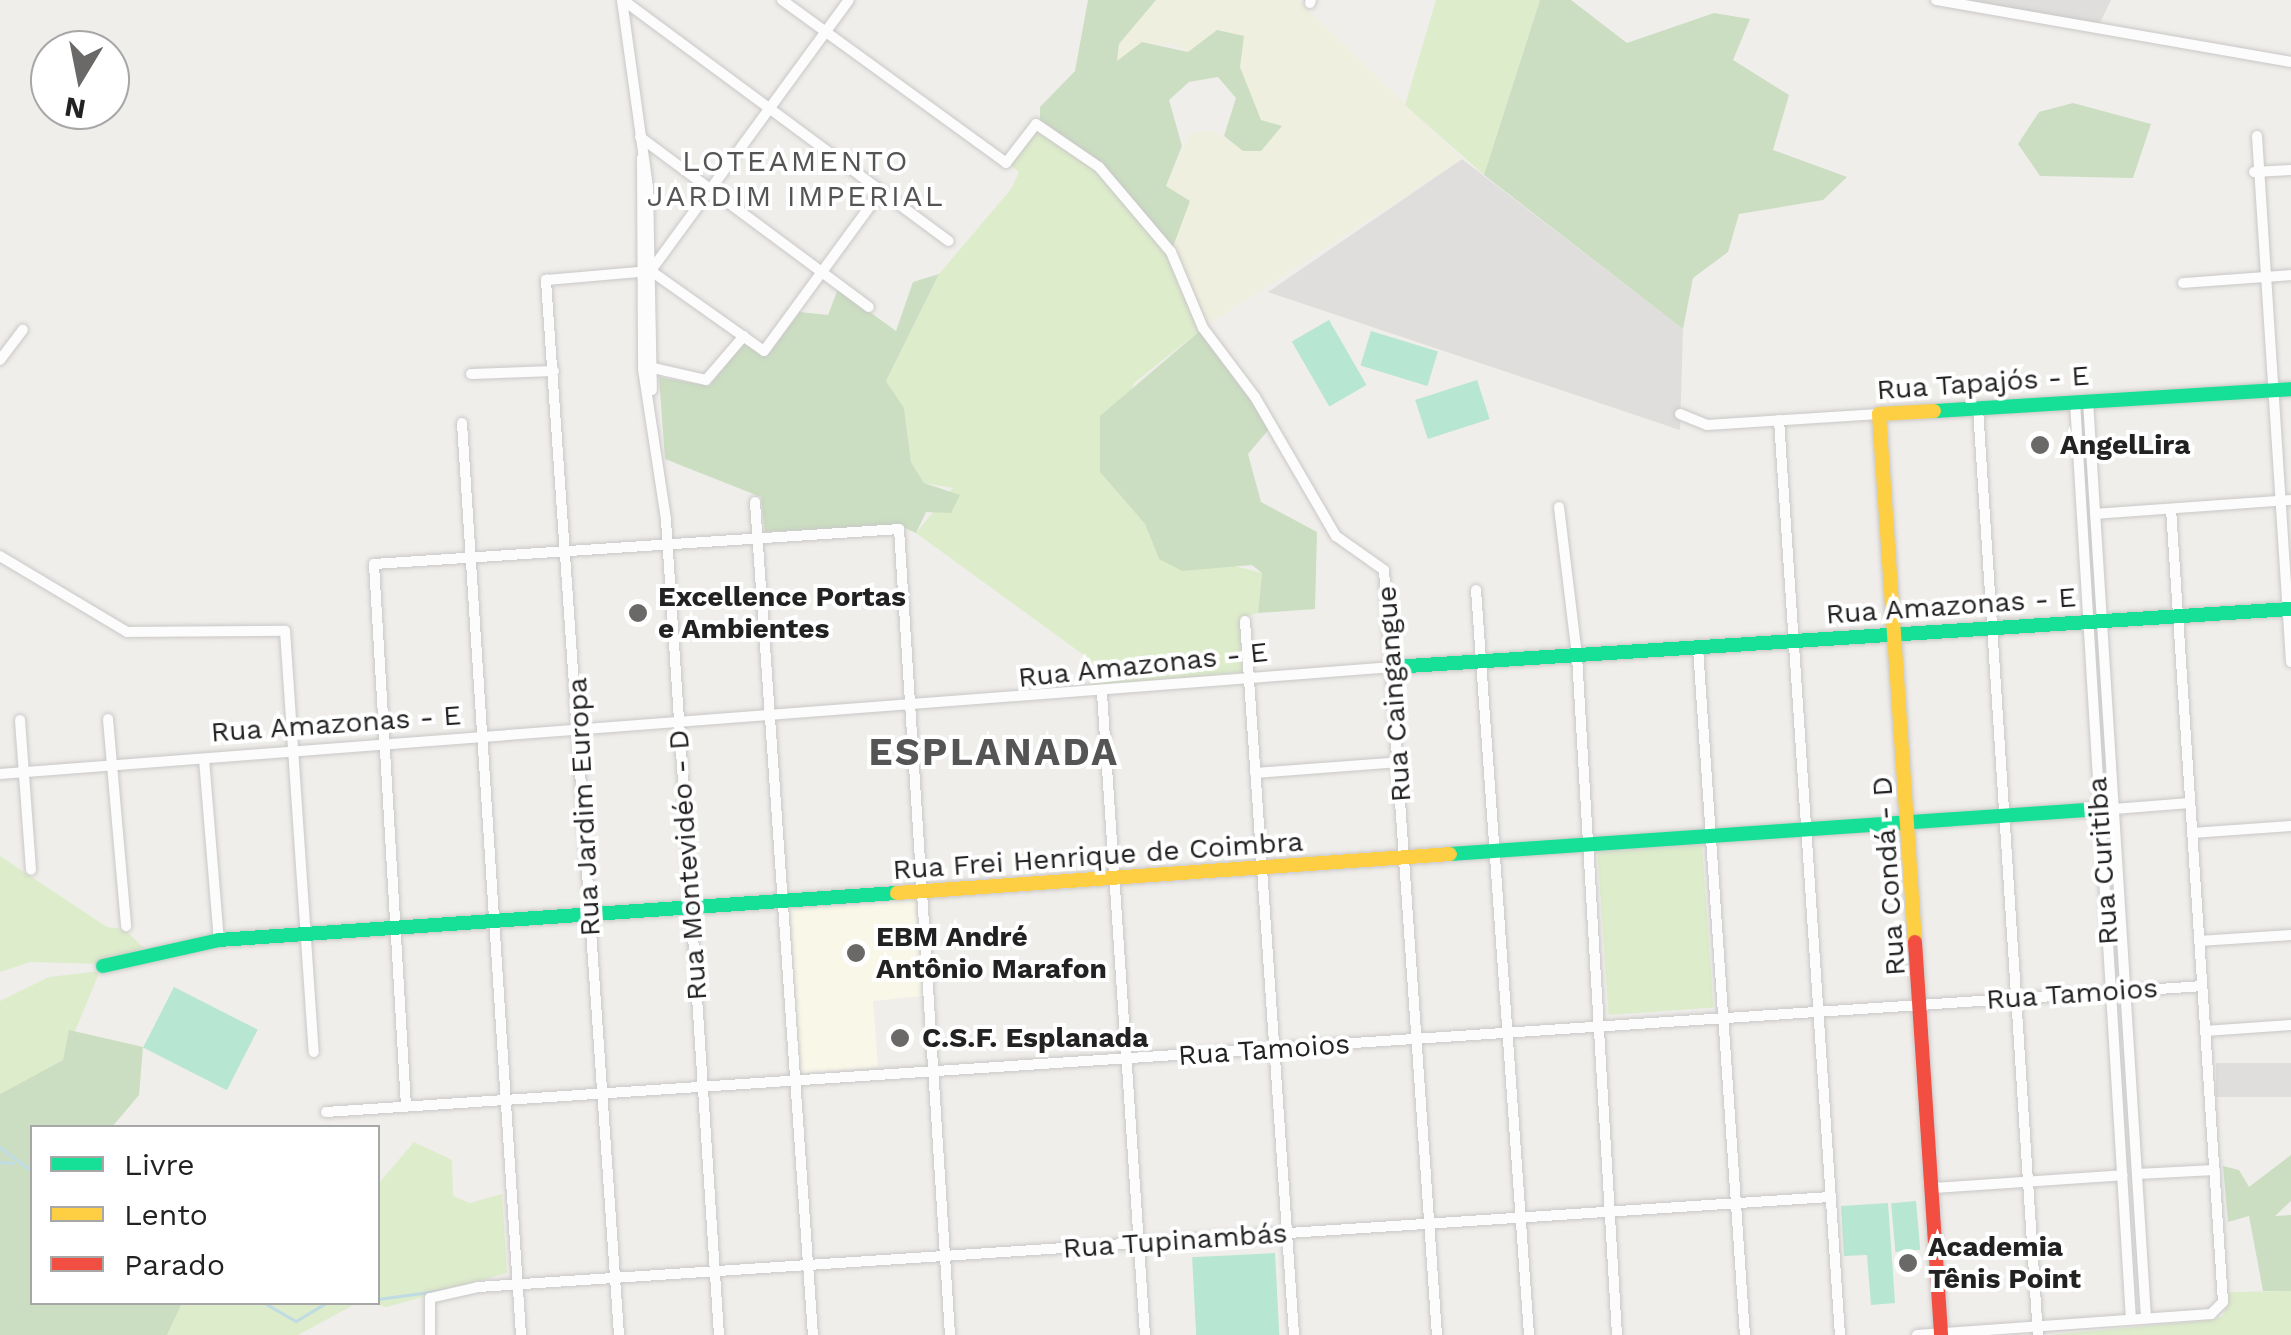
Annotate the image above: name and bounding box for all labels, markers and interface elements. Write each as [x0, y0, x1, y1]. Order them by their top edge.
north arrow [30, 30, 130, 130]
text: N [62, 90, 88, 126]
district label: LOTEAMENTO JARDIM IMPERIAL [647, 143, 945, 214]
street label: Rua Tapajós - E [1875, 359, 2091, 407]
place label: AngelLira [2060, 428, 2190, 462]
marker: AngelLira [2029, 434, 2051, 456]
place label: Excellence Portas e Ambientes [658, 580, 906, 646]
street label: Rua Amazonas - E [1824, 580, 2078, 632]
street label: Rua Caingangue [1370, 584, 1418, 804]
marker: Excellence Portas e Ambientes [627, 602, 649, 624]
street label: Rua Amazonas - E [1016, 635, 1270, 695]
street label: Rua Jardim Europa [560, 676, 608, 938]
street label: Rua Amazonas - E [209, 698, 463, 750]
street label: Rua Montevidéo - D [662, 728, 714, 1002]
district label: ESPLANADA [869, 730, 1119, 776]
street label: Rua Condá - D [1865, 774, 1913, 978]
street label: Rua Curitiba [2080, 776, 2126, 946]
street label: Rua Frei Henrique de Coimbra [891, 825, 1305, 887]
place label: EBM André Antônio Marafon [876, 920, 1107, 986]
marker: EBM André Antônio Marafon [845, 942, 867, 964]
street label: Rua Tamoios [1984, 971, 2160, 1017]
place label: C.S.F. Esplanada [922, 1021, 1148, 1055]
marker: C.S.F. Esplanada [887, 1025, 913, 1051]
street label: Rua Tamoios [1176, 1027, 1352, 1073]
legend [30, 1125, 380, 1305]
text: Livre [124, 1147, 195, 1182]
text: Lento [124, 1197, 208, 1232]
street label: Rua Tupinambás [1061, 1216, 1289, 1266]
place label: Academia Tênis Point [1928, 1230, 2081, 1296]
text: Parado [124, 1247, 225, 1282]
marker: Academia Tênis Point [1897, 1252, 1919, 1274]

